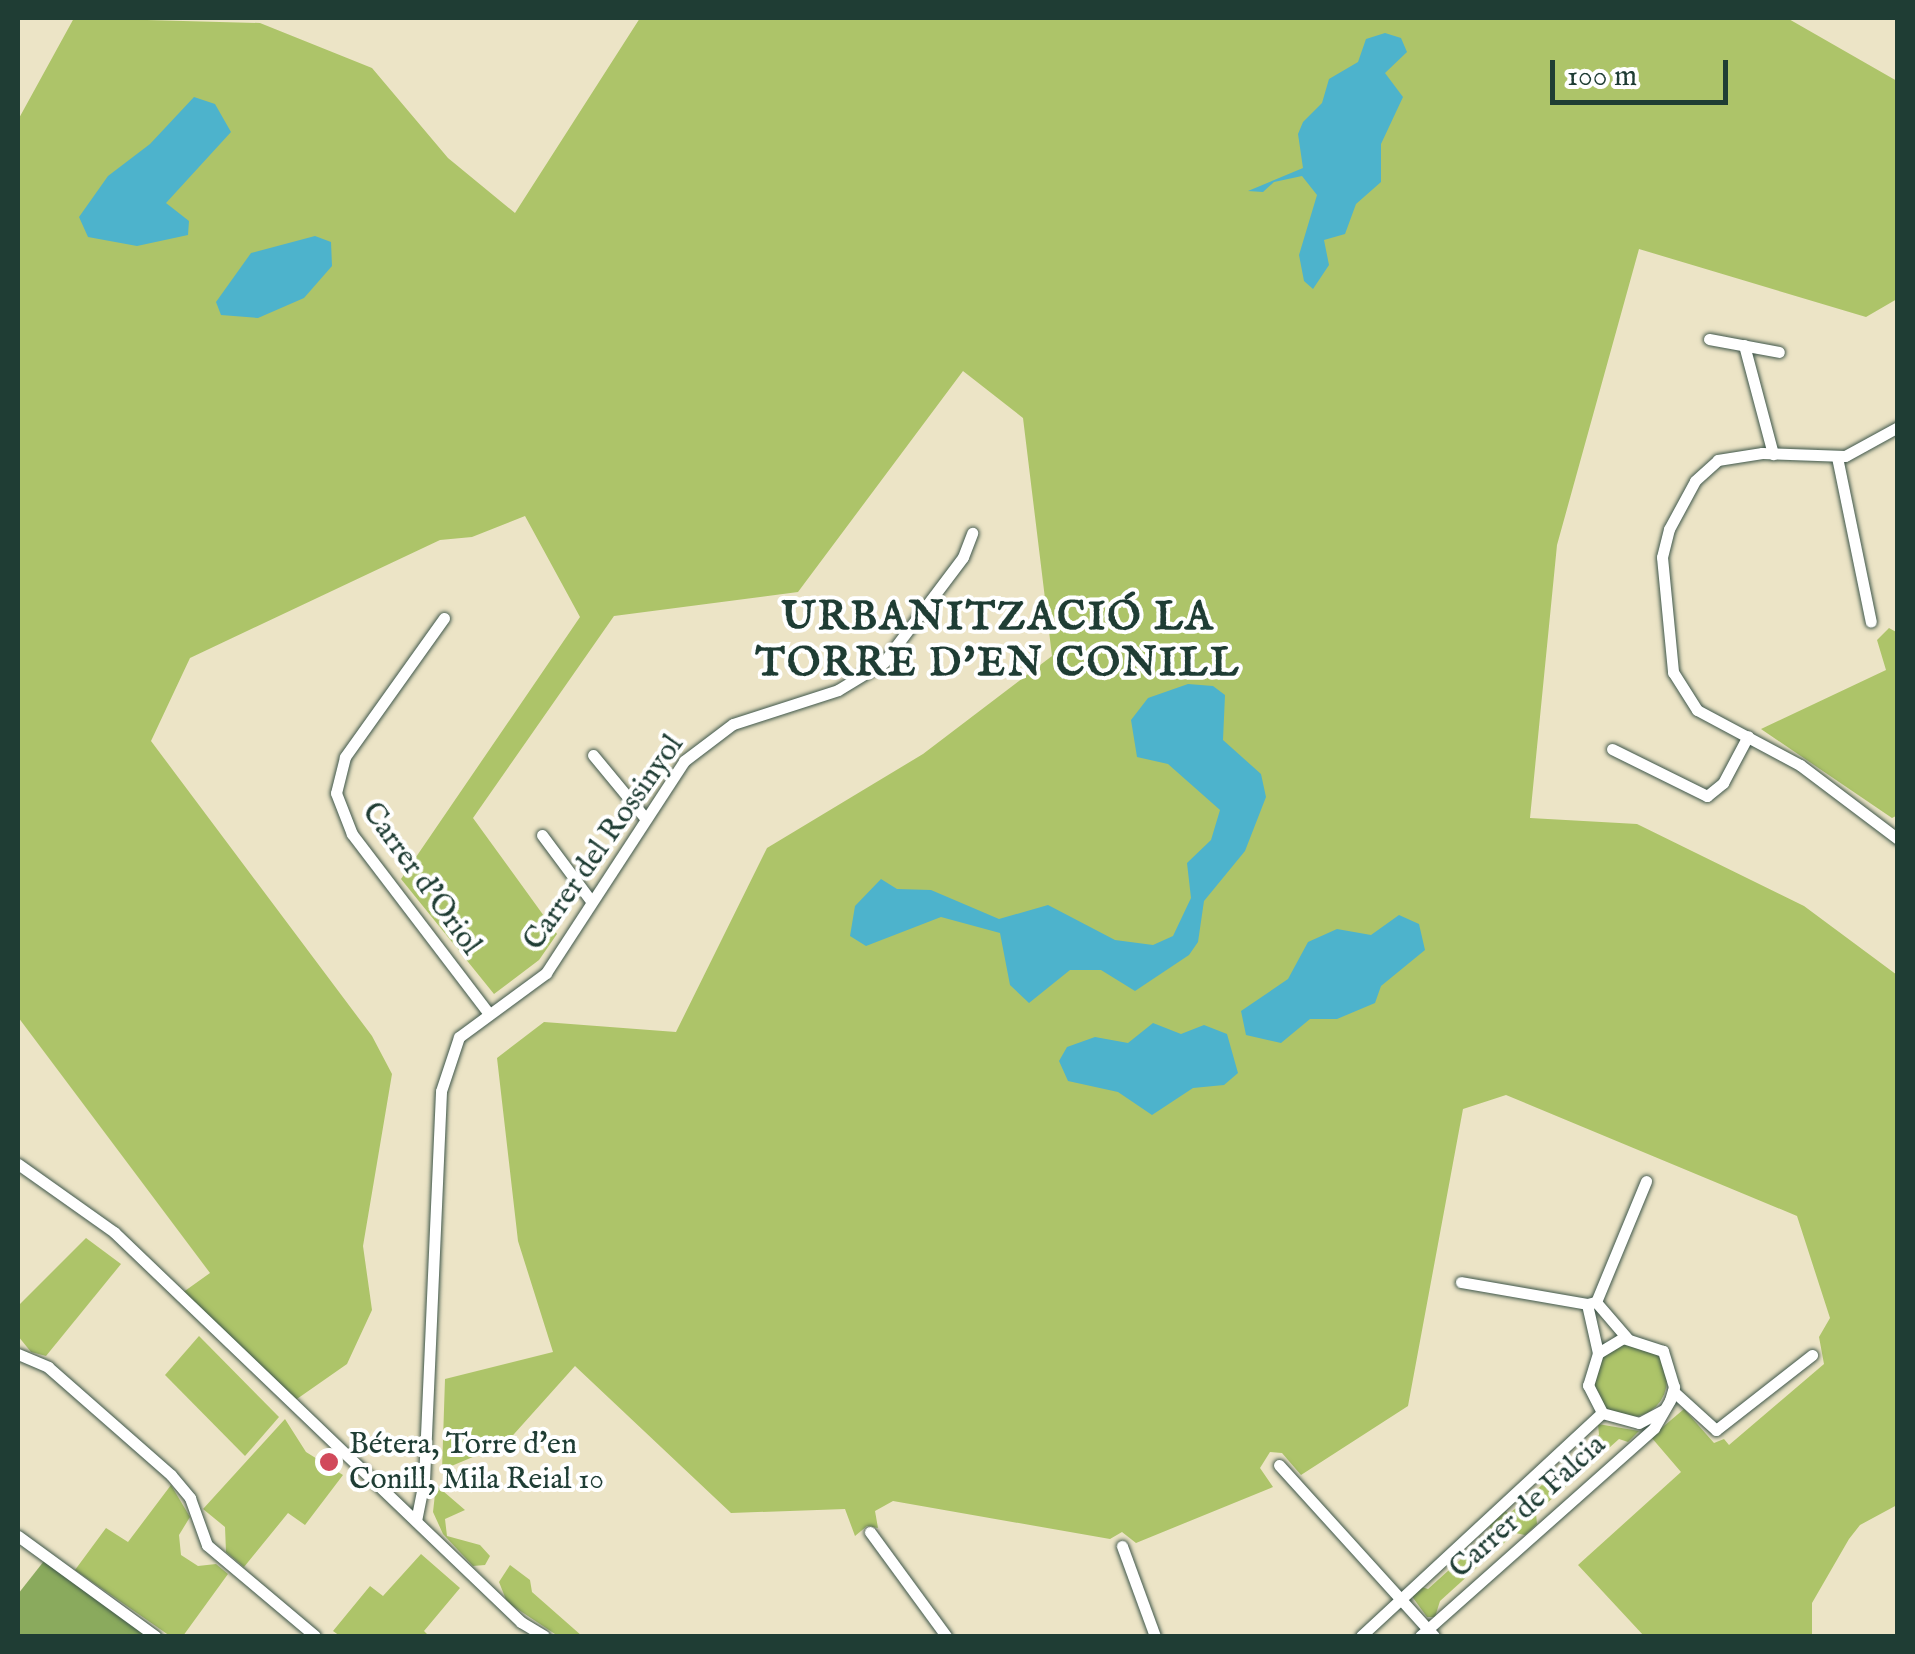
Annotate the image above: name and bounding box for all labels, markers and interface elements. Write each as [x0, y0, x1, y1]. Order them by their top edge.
scale bar [1555, 40, 1732, 102]
text: 100 m [1567, 58, 1637, 96]
district label: URBANITZACIÓ LA TORRE D'EN CONILL [755, 595, 1241, 689]
street label: Carrer del Rossinyol [516, 728, 692, 958]
street label: Carrer d'Oriol [354, 796, 488, 962]
place label: Bétera, Torre d'en Conill, Mila Reial 10 [349, 1427, 604, 1498]
street label: Carrer de Falcia [1443, 1428, 1613, 1586]
marker: Bétera, Torre d'en Conill, Mila Reial 10 [318, 1451, 340, 1473]

